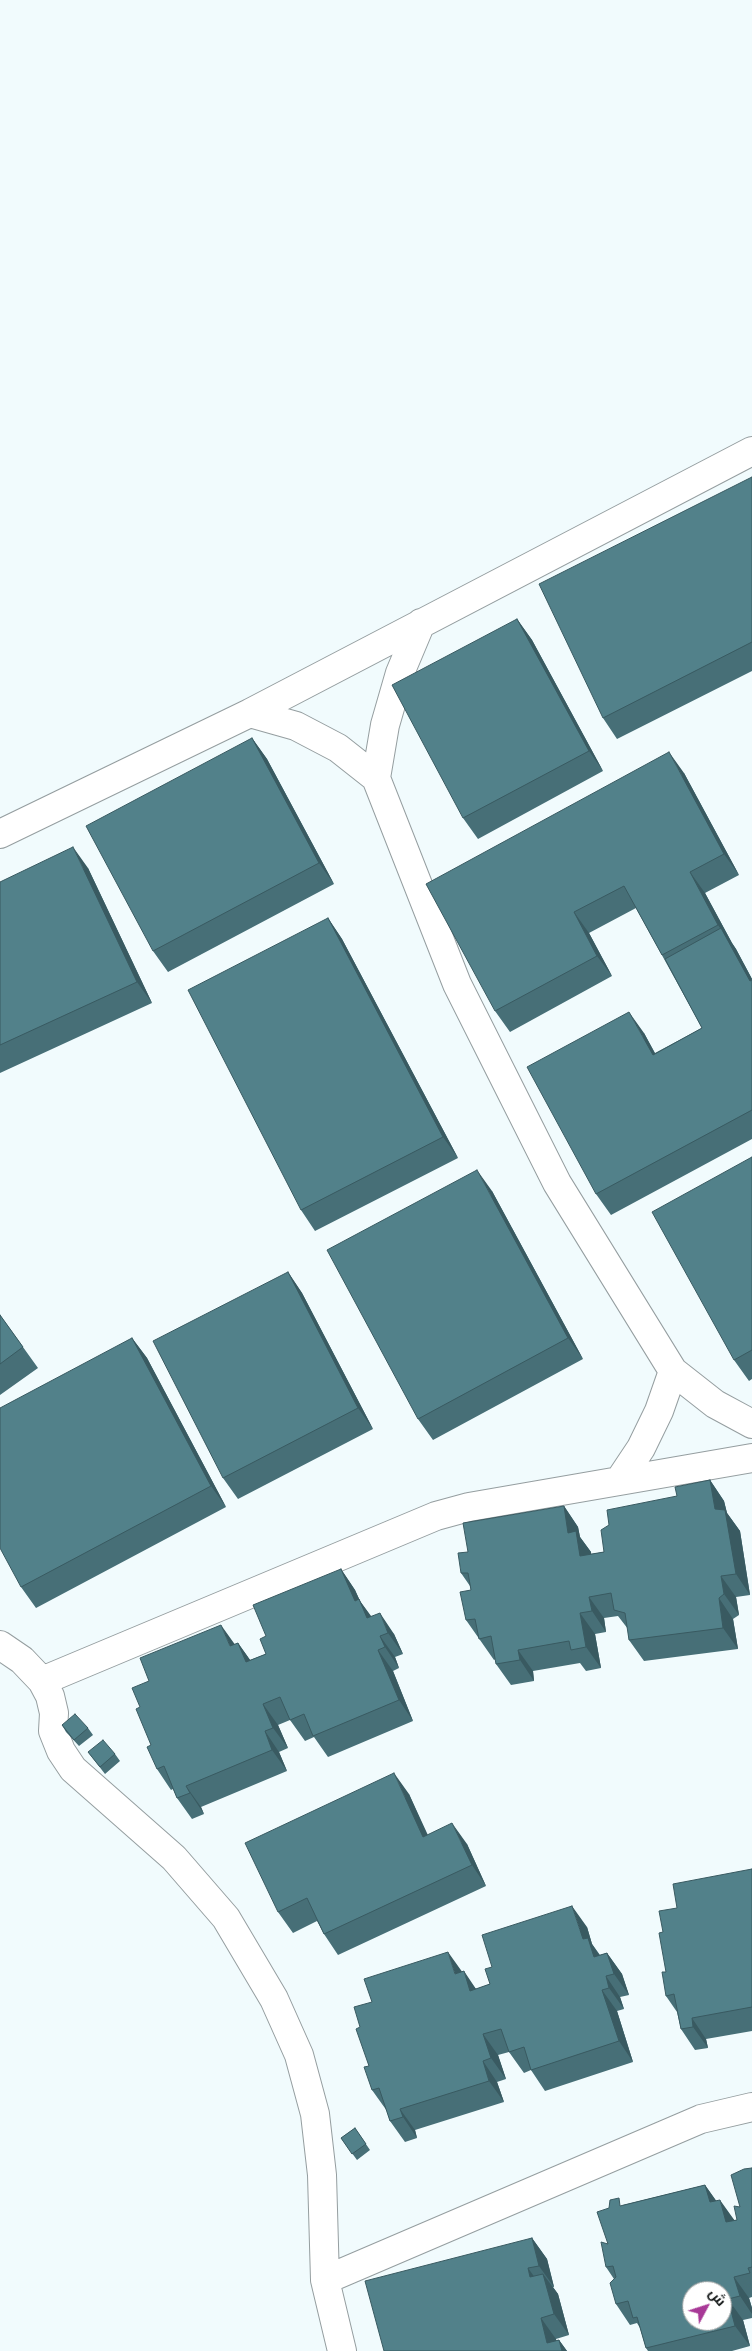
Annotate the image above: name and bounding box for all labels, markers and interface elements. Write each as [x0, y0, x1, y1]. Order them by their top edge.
north arrow [682, 2281, 732, 2331]
text: ش [704, 2283, 732, 2310]

